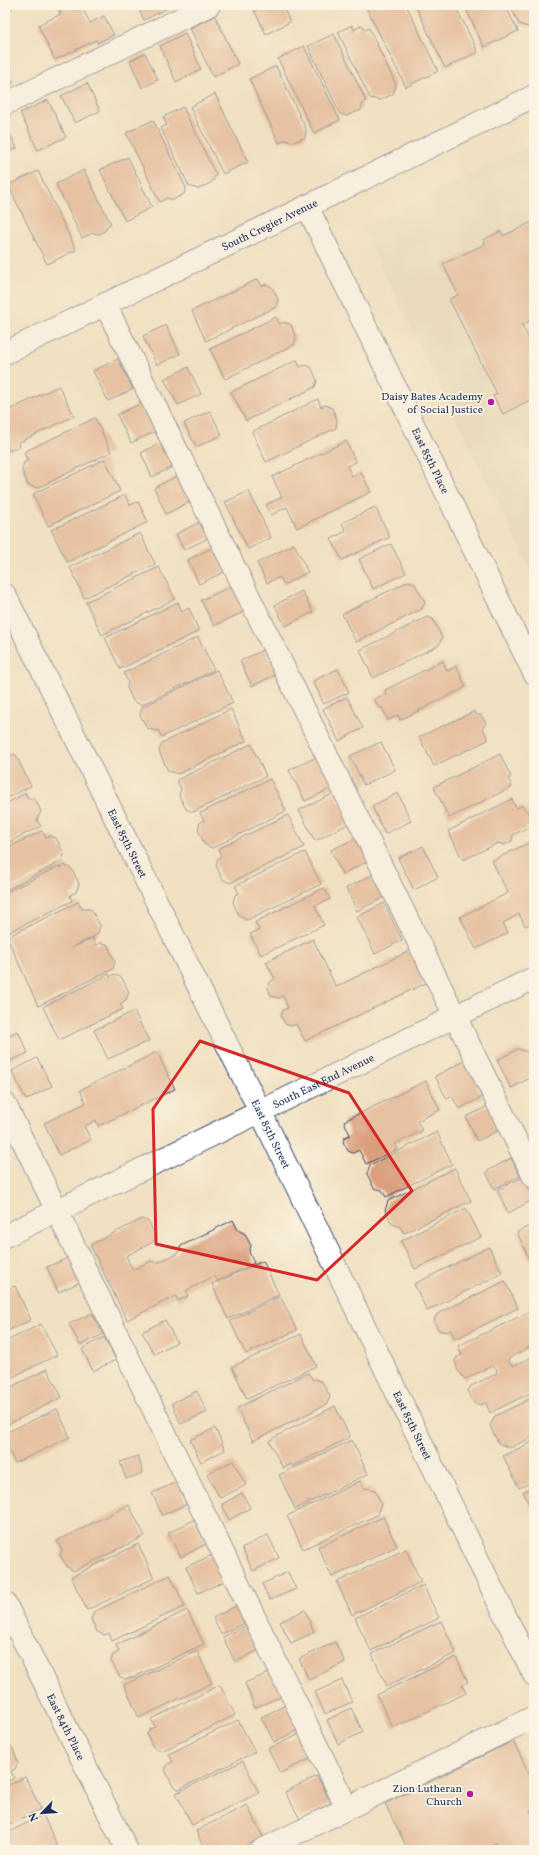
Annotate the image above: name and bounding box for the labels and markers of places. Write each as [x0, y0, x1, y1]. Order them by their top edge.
place label: Daisy Bates Academy of Social Justice [381, 390, 483, 418]
marker: Daisy Bates Academy of Social Justice [486, 397, 496, 407]
place label: Zion Lutheran Church [392, 1782, 462, 1810]
marker: Zion Lutheran Church [465, 1789, 475, 1799]

